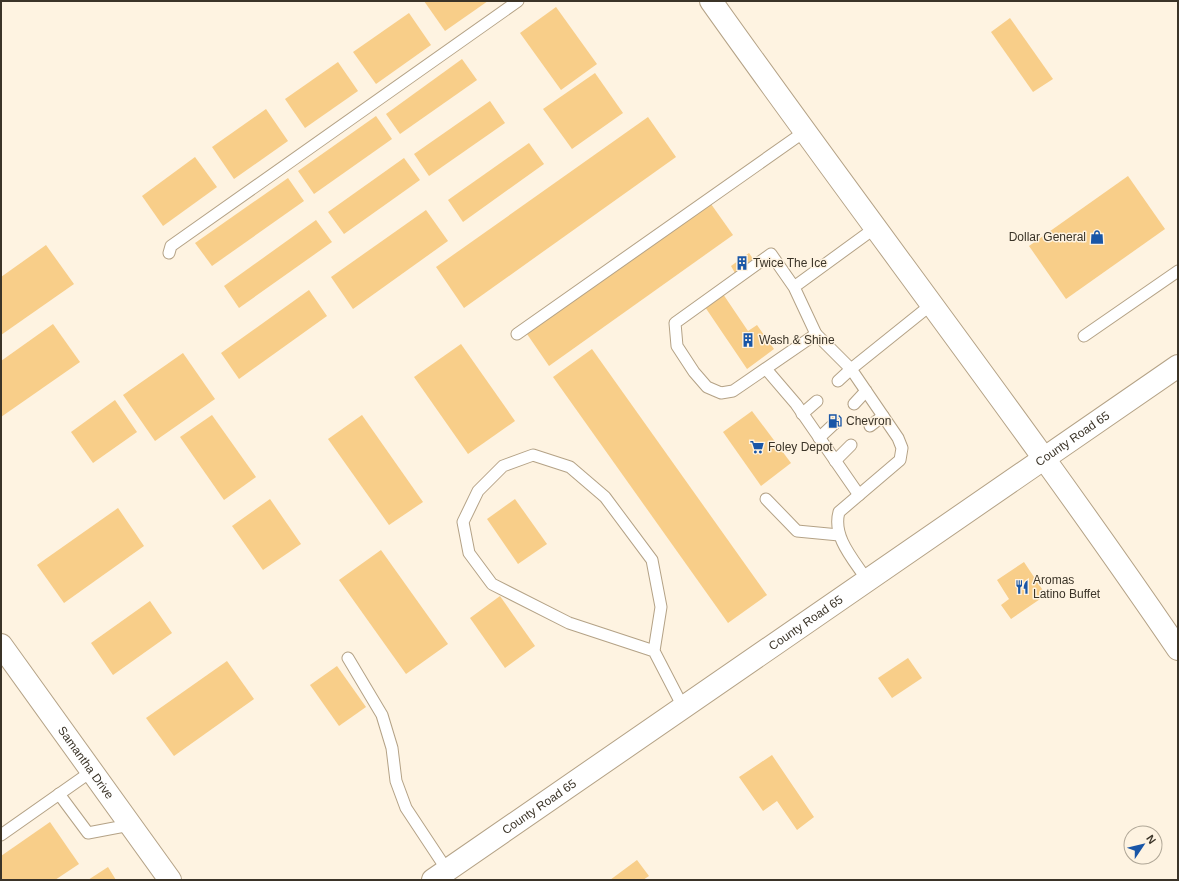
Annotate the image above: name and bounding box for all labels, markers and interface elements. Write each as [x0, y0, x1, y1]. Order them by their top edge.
shop icon: Dollar General [1089, 229, 1105, 245]
place label: Dollar General [1009, 230, 1086, 244]
building icon: Twice The Ice [734, 255, 750, 271]
place label: Twice The Ice [753, 256, 827, 270]
building icon: Wash & Shine [740, 332, 756, 348]
place label: Wash & Shine [759, 333, 835, 347]
street label: County Road 65 [1033, 408, 1113, 469]
fuel station icon: Chevron [827, 413, 843, 429]
place label: Chevron [846, 414, 891, 428]
supermarket icon: Foley Depot [749, 439, 765, 455]
place label: Foley Depot [768, 440, 833, 454]
place label: Aromas Latino Buffet [1033, 573, 1101, 601]
restaurant icon: Aromas Latino Buffet [1014, 579, 1030, 595]
street label: County Road 65 [766, 592, 846, 653]
street label: Samantha Drive [55, 724, 117, 802]
street label: County Road 65 [499, 776, 579, 837]
north arrow [1123, 825, 1163, 865]
text: N [1144, 833, 1158, 846]

